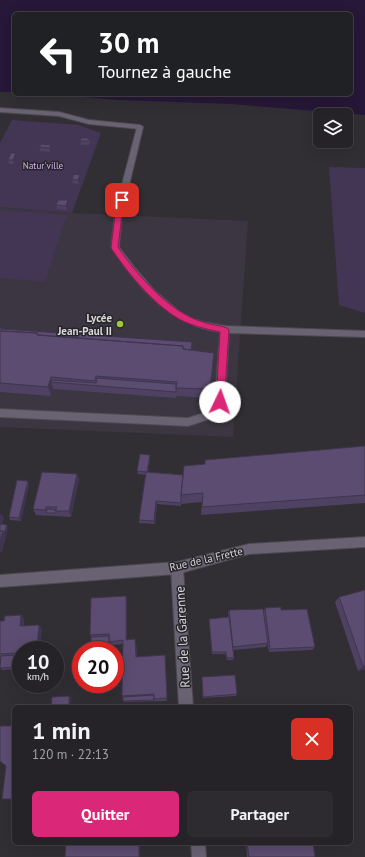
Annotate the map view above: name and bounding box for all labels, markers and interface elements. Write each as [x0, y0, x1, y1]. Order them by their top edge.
text: 30 m [98, 24, 159, 61]
icon: left [32, 28, 84, 80]
text: Tournez à gauche [98, 60, 231, 83]
map controls [313, 108, 353, 148]
button: layers [313, 108, 353, 148]
park label: Natur'ville [23, 160, 64, 171]
pin [105, 183, 139, 217]
icon: arrive [111, 189, 133, 211]
place label: Lycée Jean-Paul II [57, 311, 112, 338]
marker: Lycée Jean-Paul II [115, 319, 125, 329]
position arrow [199, 381, 241, 423]
street label: Rue de la Frette [168, 544, 244, 574]
street label: Rue de la Garenne [171, 586, 194, 688]
speed limit sign: 20 [72, 641, 124, 693]
text: 10 [27, 649, 49, 675]
text: km/h [27, 670, 49, 683]
text: 1 min [32, 715, 91, 746]
button: close [291, 718, 333, 760]
text: 120 m · 22:13 [32, 746, 109, 763]
button: Quitter [32, 791, 179, 837]
button: Partager [187, 791, 333, 837]

